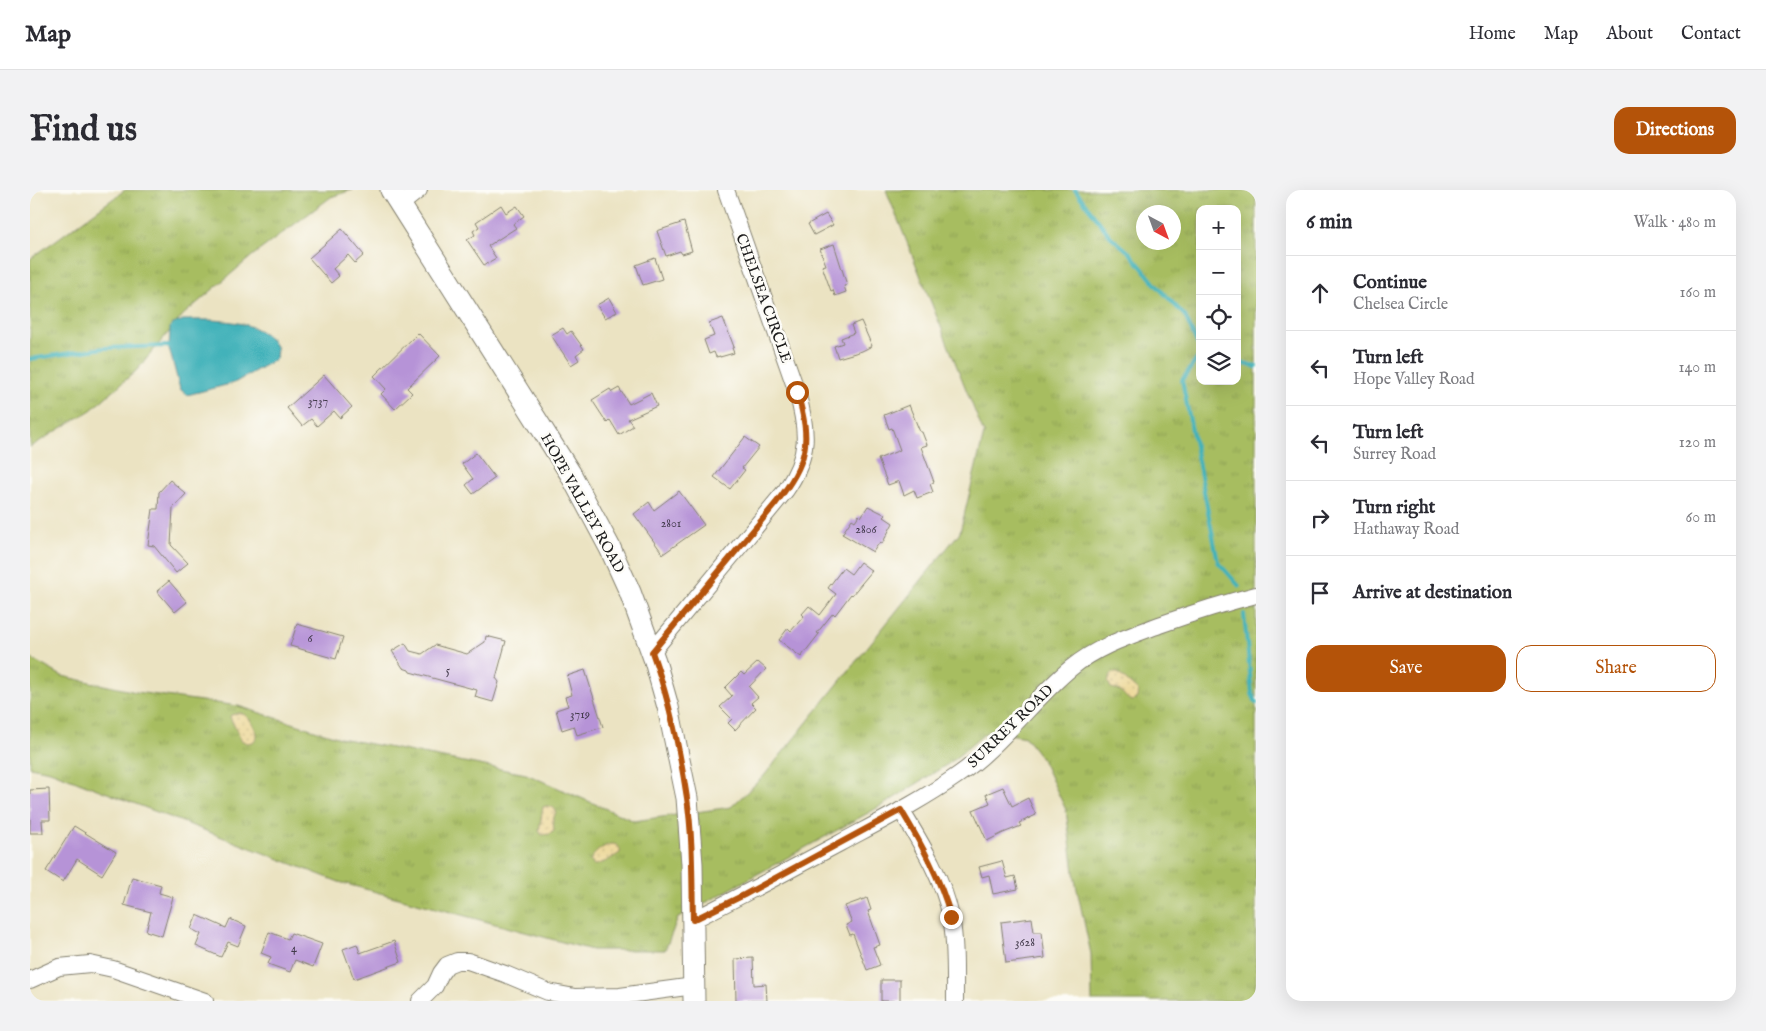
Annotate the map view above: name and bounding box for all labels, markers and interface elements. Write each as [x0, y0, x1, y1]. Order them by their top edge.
text: Map [25, 19, 71, 50]
text: Home [1469, 23, 1516, 46]
text: Map [1544, 23, 1578, 46]
text: About [1606, 23, 1653, 46]
text: Contact [1681, 23, 1741, 46]
button: Directions [1614, 107, 1736, 154]
text: Find us [30, 108, 137, 153]
north arrow [1136, 205, 1181, 250]
map controls [1196, 205, 1241, 385]
button: + [1196, 205, 1241, 250]
text: 6 min [1306, 209, 1352, 236]
text: Walk · 480 m [1634, 213, 1716, 233]
street label: CHELSEA CIRCLE [731, 231, 796, 365]
button: − [1196, 250, 1241, 295]
text: Continue [1353, 271, 1427, 295]
icon: ahead [1306, 279, 1334, 307]
text: 160 m [1680, 283, 1716, 303]
button: locate [1196, 295, 1241, 340]
text: Chelsea Circle [1353, 295, 1448, 315]
button: layers [1196, 340, 1241, 385]
text: Turn left [1353, 346, 1424, 370]
icon: left [1306, 354, 1334, 382]
text: 140 m [1678, 358, 1716, 378]
text: Hope Valley Road [1353, 370, 1475, 390]
route start [786, 381, 809, 404]
house number: 3737 [308, 394, 328, 409]
text: Turn left [1353, 421, 1424, 445]
icon: left [1306, 429, 1334, 457]
street label: HOPE VALLEY ROAD [536, 430, 629, 576]
text: 120 m [1679, 433, 1716, 453]
text: Surrey Road [1353, 445, 1436, 465]
text: Turn right [1353, 496, 1435, 520]
icon: right [1306, 504, 1334, 532]
text: 60 m [1686, 508, 1716, 528]
house number: 2801 [661, 516, 681, 531]
text: Hathaway Road [1353, 520, 1459, 540]
house number: 2806 [855, 522, 878, 537]
icon: arrive [1306, 579, 1334, 607]
text: Arrive at destination [1353, 581, 1512, 605]
house number: 6 [307, 631, 313, 646]
button: Save [1306, 645, 1506, 692]
button: Share [1516, 645, 1716, 692]
house number: 5 [446, 663, 451, 678]
street label: SURREY ROAD [963, 681, 1057, 772]
house number: 3719 [570, 707, 590, 722]
route end [940, 906, 963, 929]
house number: 3628 [1015, 935, 1035, 950]
house number: 4 [291, 941, 297, 956]

